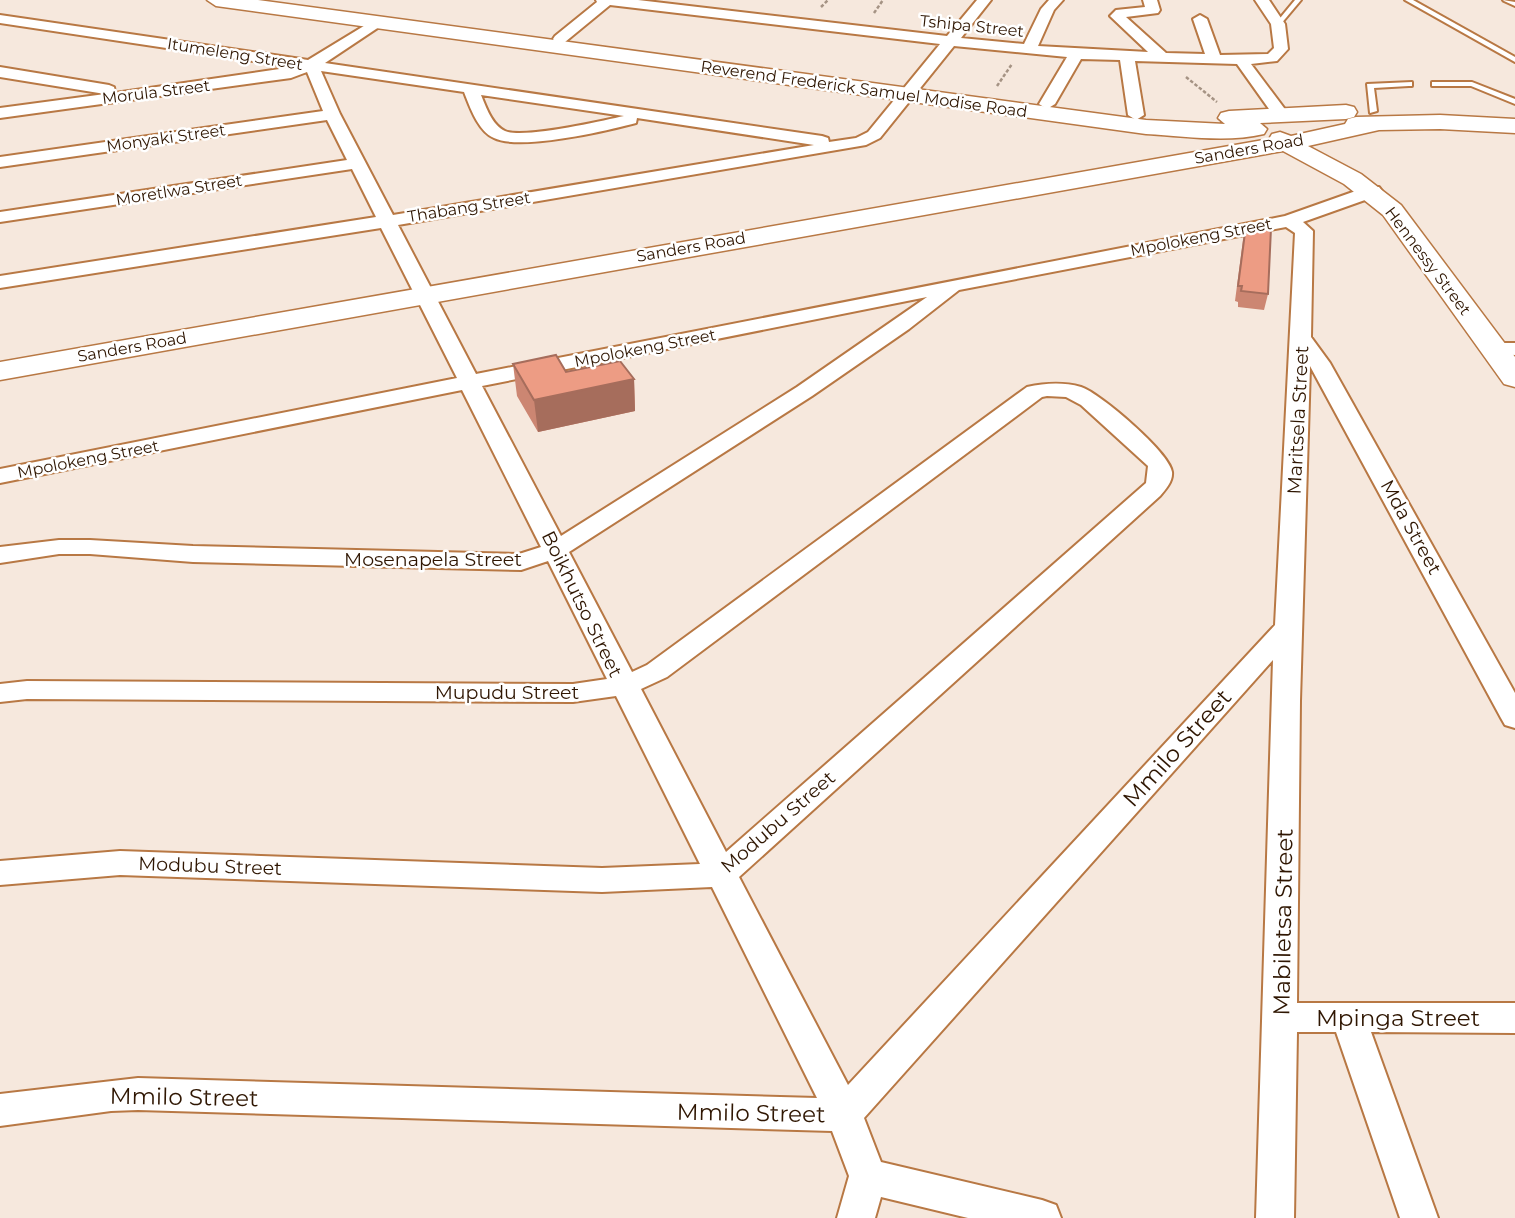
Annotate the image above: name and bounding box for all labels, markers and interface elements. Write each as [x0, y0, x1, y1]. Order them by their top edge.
street label: Tshipa Street [919, 11, 1025, 41]
street label: Itumeleng Street [166, 34, 305, 74]
street label: Reverend Frederick Samuel Modise Road [699, 57, 1029, 121]
street label: Morula Street [101, 76, 212, 108]
street label: Monyaki Street [105, 120, 227, 156]
street label: Sanders Road [1193, 130, 1305, 168]
street label: Moretlwa Street [114, 171, 244, 209]
street label: Thabang Street [406, 188, 532, 226]
street label: Hennessy Street [1381, 203, 1475, 319]
street label: Mpolokeng Street [1129, 214, 1274, 260]
street label: Sanders Road [635, 228, 747, 266]
street label: Mpolokeng Street [573, 325, 718, 371]
street label: Sanders Road [76, 328, 188, 366]
street label: Maritsela Street [1283, 345, 1313, 495]
street label: Mpolokeng Street [16, 436, 161, 482]
street label: Mda Street [1376, 476, 1447, 579]
street label: Boikhutso Street [537, 527, 627, 681]
street label: Mosenapela Street [344, 548, 522, 571]
street label: Mupudu Street [435, 681, 580, 704]
street label: Mmilo Street [1117, 683, 1237, 813]
street label: Modubu Street [716, 766, 840, 878]
street label: Mabiletsa Street [1267, 828, 1299, 1016]
street label: Modubu Street [138, 852, 283, 880]
street label: Mpinga Street [1316, 1004, 1480, 1032]
street label: Mmilo Street [109, 1082, 259, 1112]
street label: Mmilo Street [676, 1098, 826, 1128]

